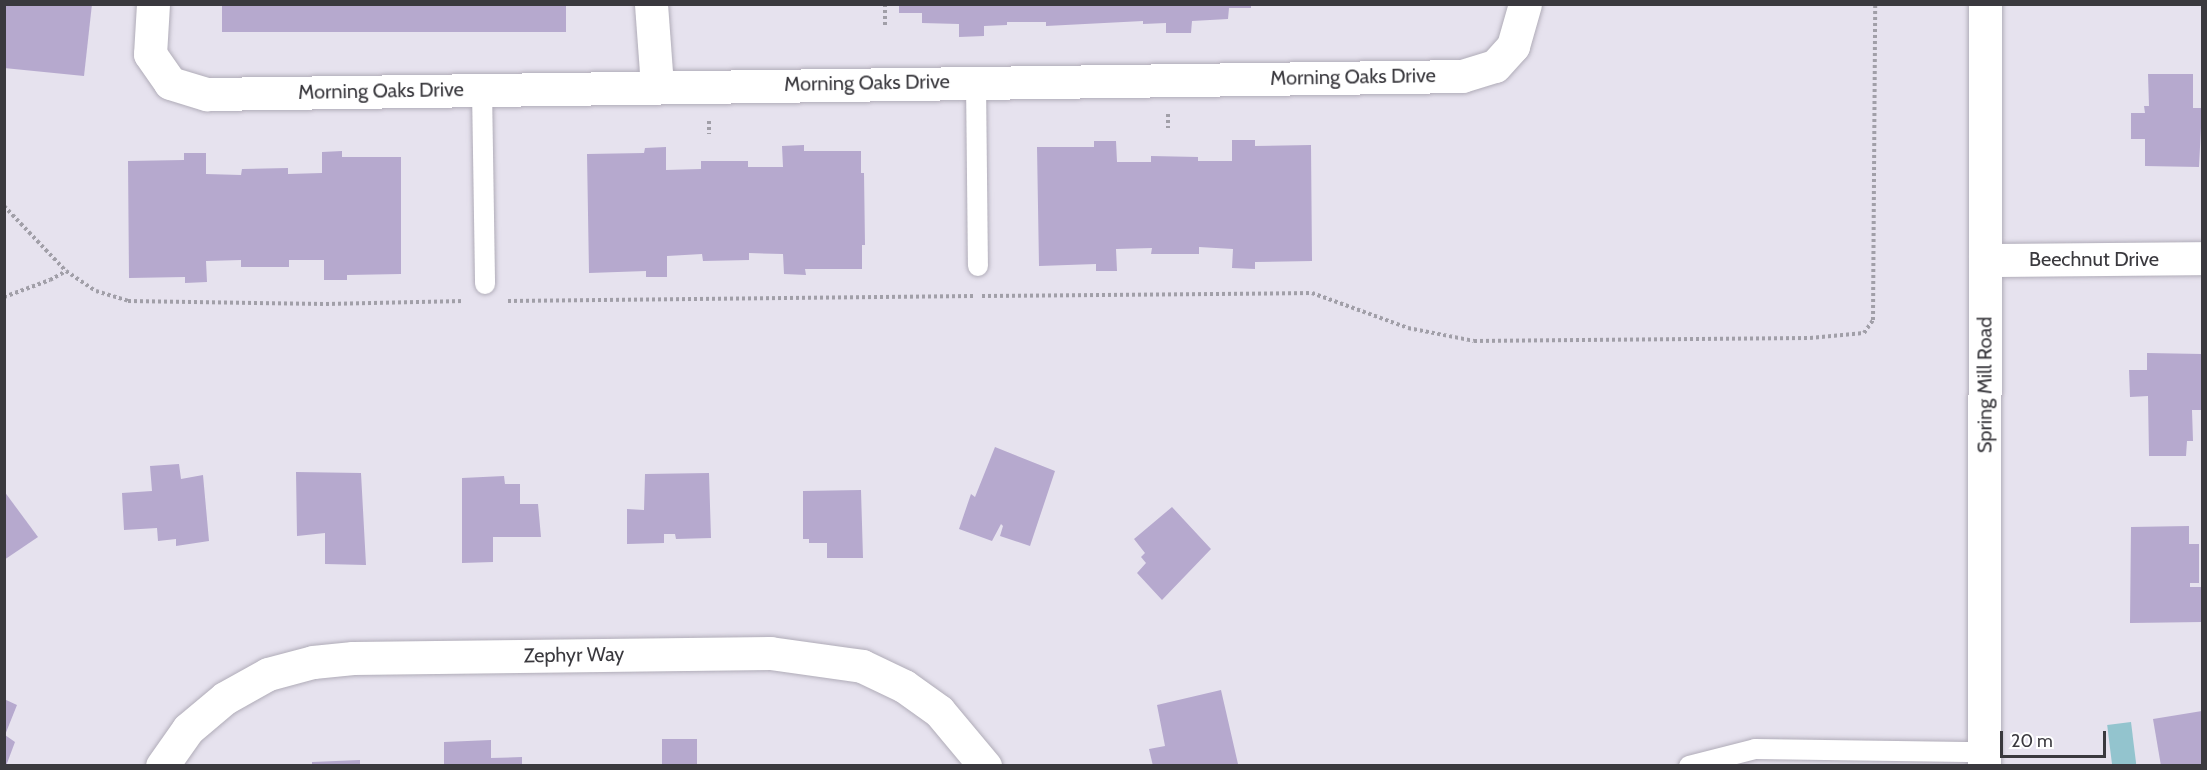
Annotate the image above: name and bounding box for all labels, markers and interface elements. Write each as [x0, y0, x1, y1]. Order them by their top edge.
street label: Morning Oaks Drive [1270, 64, 1436, 90]
street label: Morning Oaks Drive [784, 70, 950, 96]
street label: Morning Oaks Drive [298, 78, 464, 104]
street label: Beechnut Drive [2029, 247, 2159, 271]
street label: Spring Mill Road [1973, 317, 1997, 453]
street label: Zephyr Way [523, 642, 625, 668]
scale bar [2003, 719, 2110, 757]
text: 20 m [2011, 730, 2053, 752]

